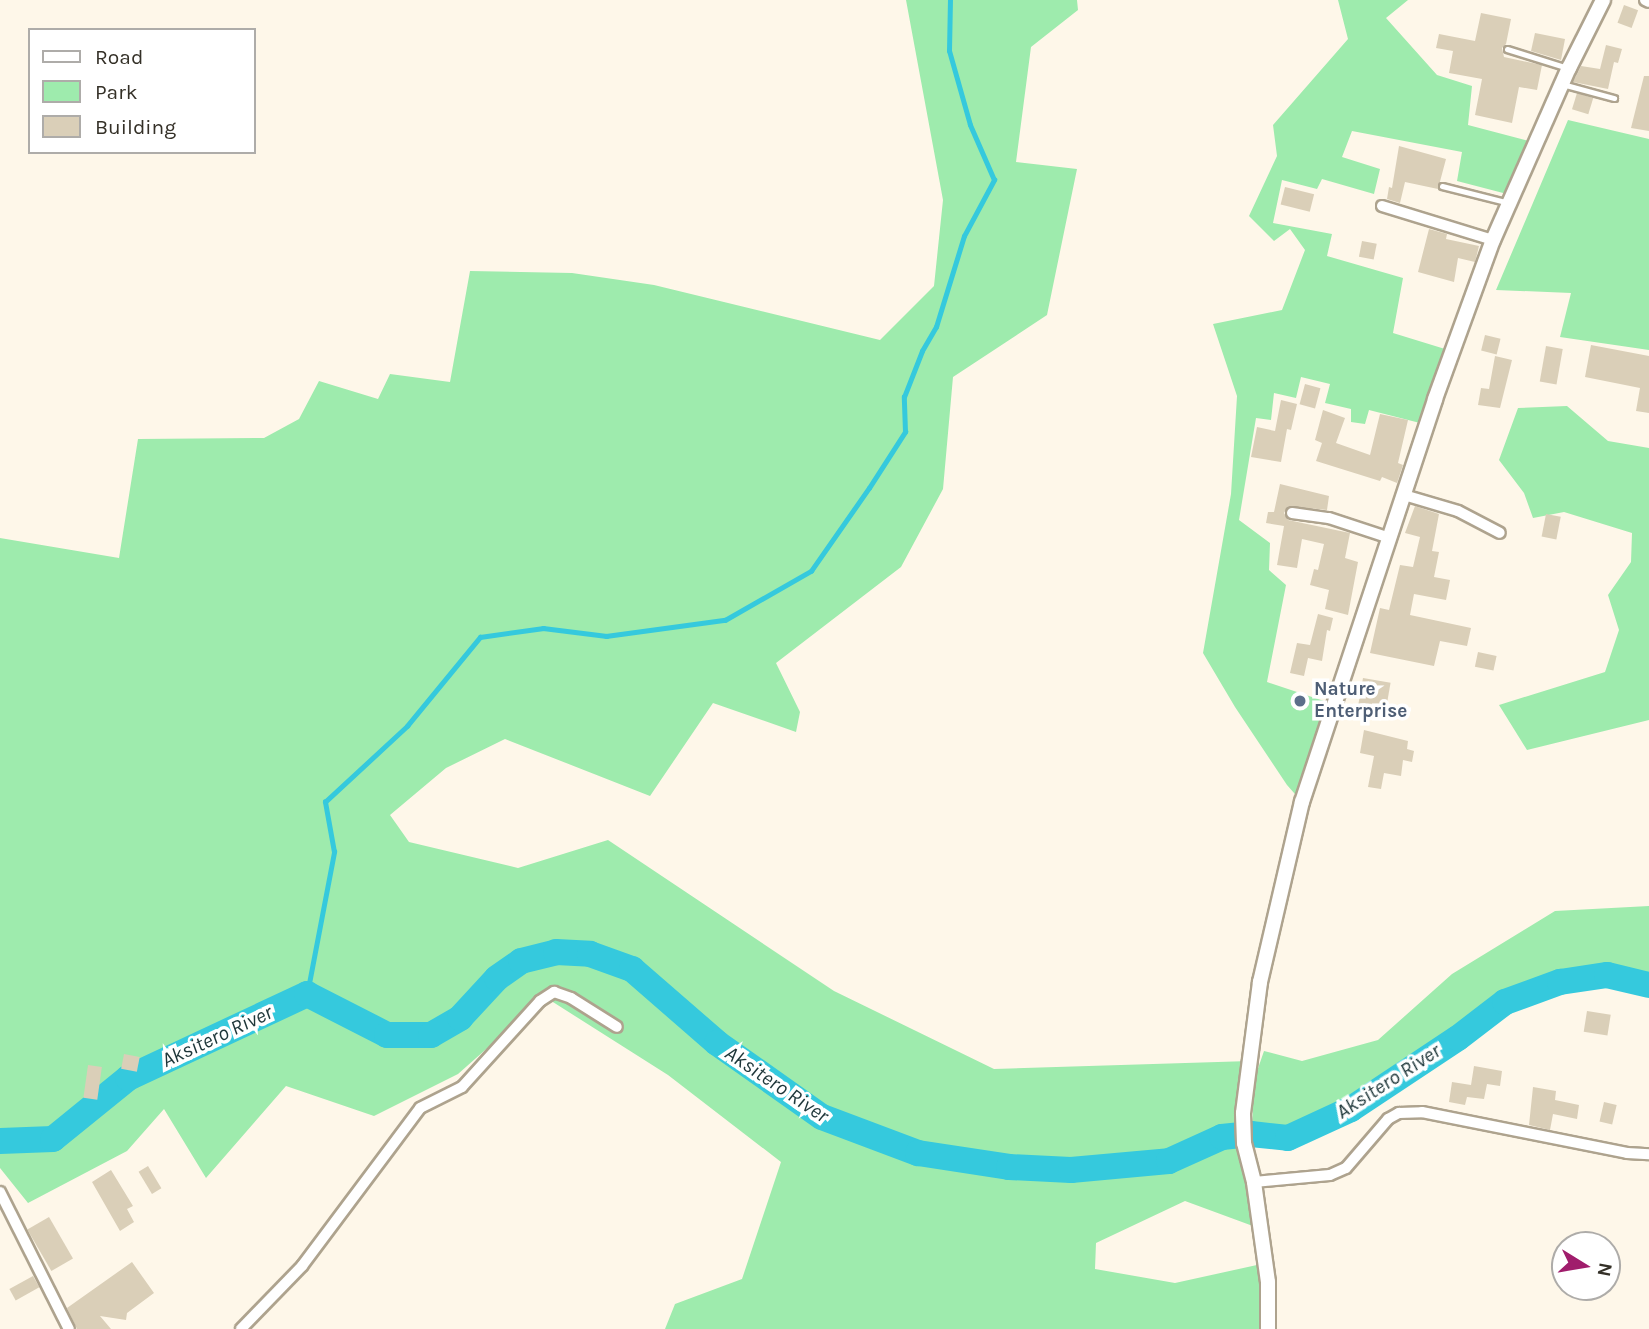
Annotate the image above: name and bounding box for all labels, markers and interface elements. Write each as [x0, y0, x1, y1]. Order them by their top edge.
legend [28, 28, 256, 154]
text: Road [95, 45, 143, 69]
text: Park [95, 80, 138, 104]
text: Building [95, 115, 176, 139]
place label: Nature Enterprise [1314, 679, 1407, 723]
marker: Nature Enterprise [1292, 693, 1308, 709]
water label: Aksitero River [157, 999, 277, 1073]
water label: Aksitero River [1331, 1038, 1445, 1124]
water label: Aksitero River [720, 1040, 834, 1128]
north arrow [1551, 1231, 1621, 1301]
text: N [1593, 1261, 1617, 1278]

